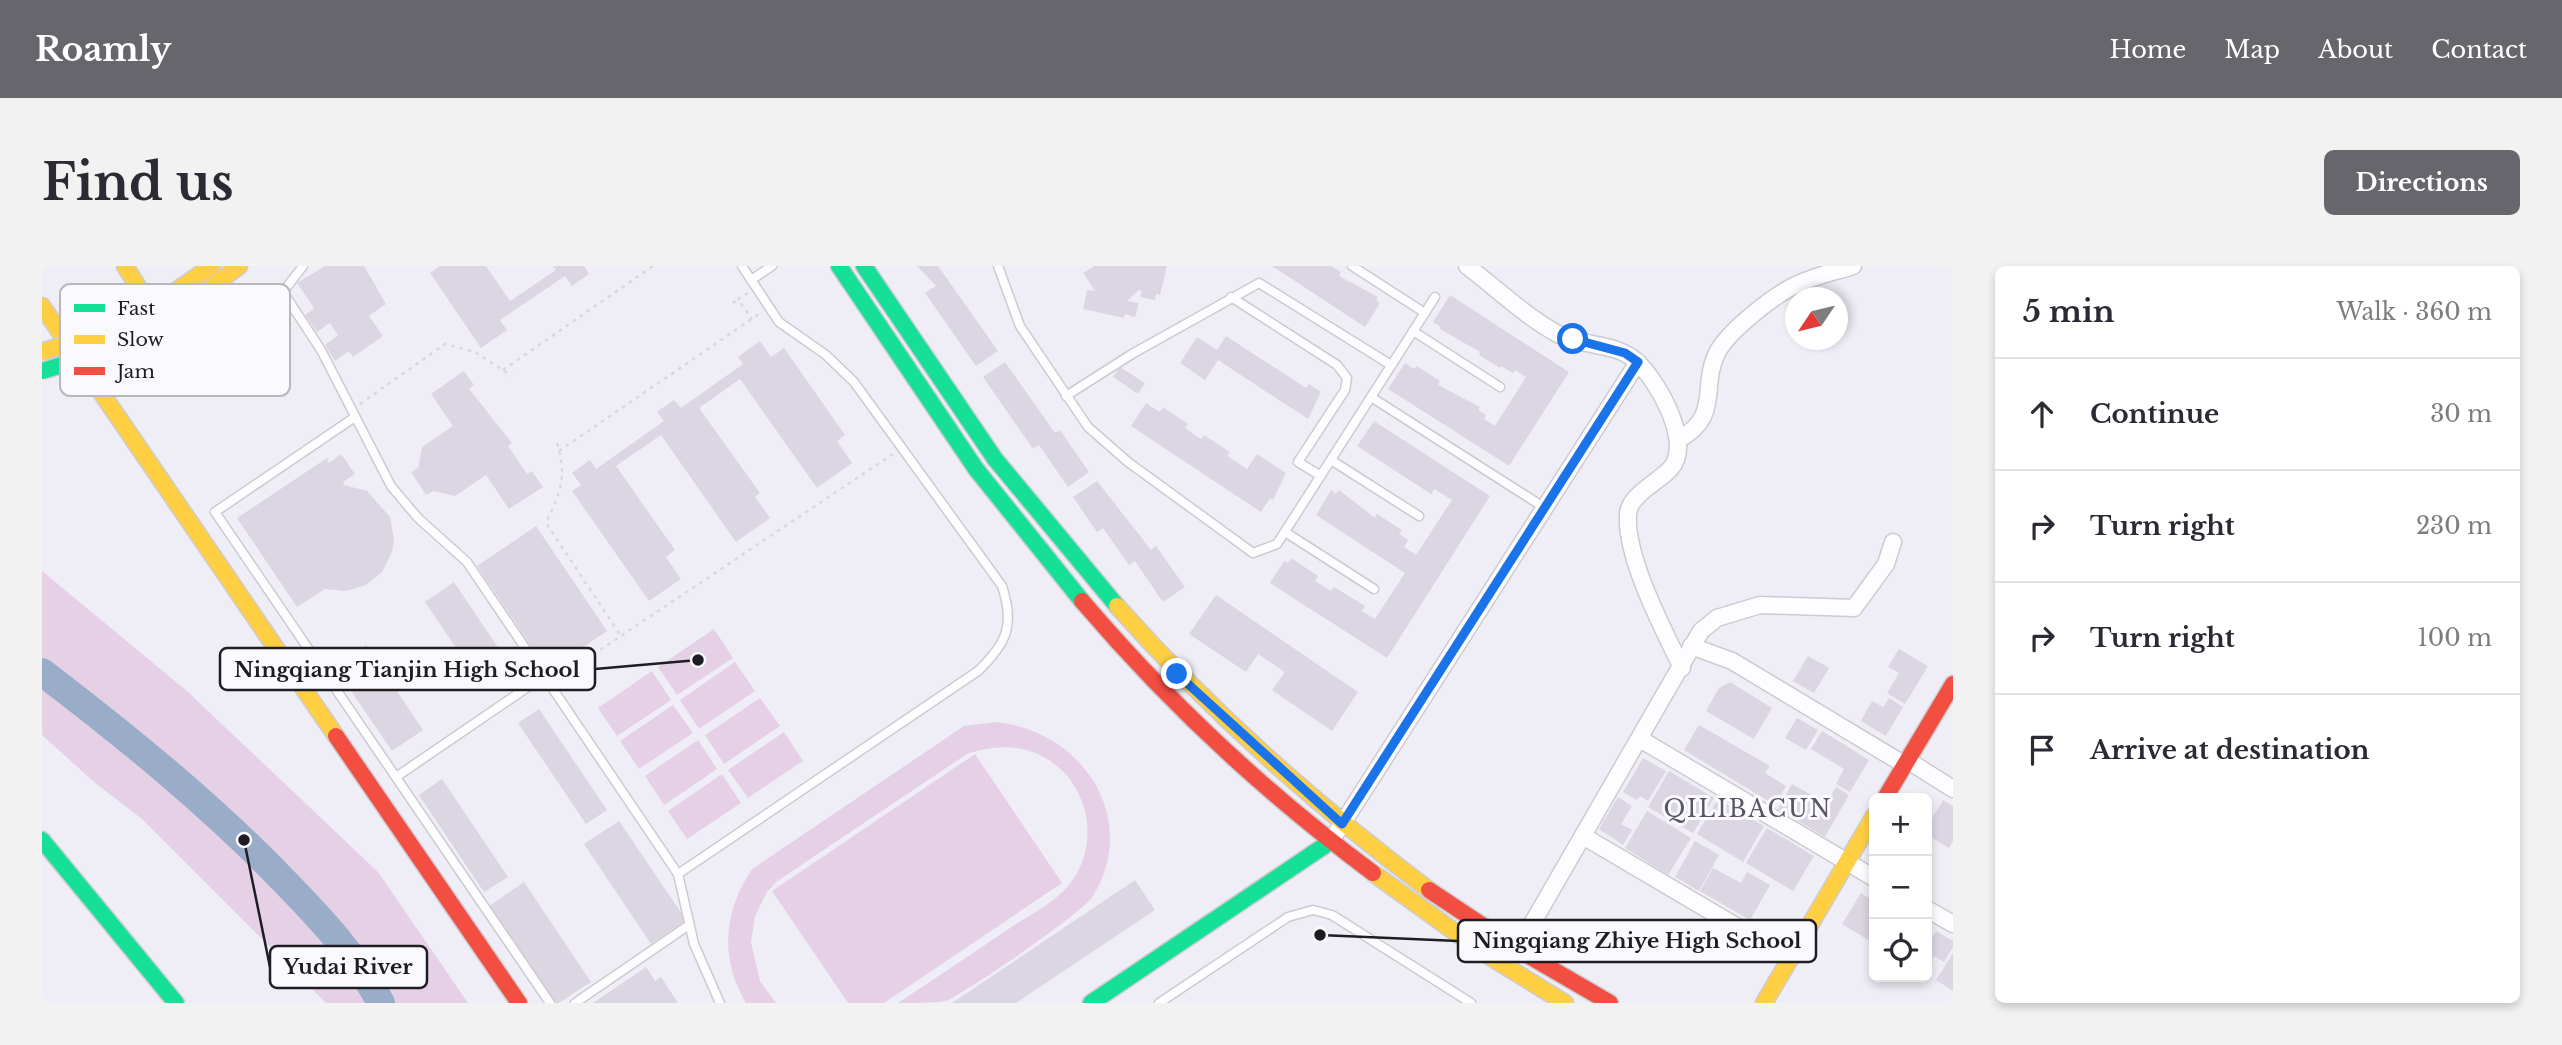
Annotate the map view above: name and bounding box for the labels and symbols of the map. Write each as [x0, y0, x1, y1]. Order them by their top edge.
legend [60, 284, 290, 396]
north arrow [1785, 287, 1848, 350]
text: Fast [117, 297, 156, 320]
route start [1557, 323, 1588, 354]
text: Slow [117, 328, 164, 351]
text: Jam [114, 360, 155, 383]
callout: Ningqiang Tianjin High School [220, 648, 595, 690]
text: Ningqiang Tianjin High School [234, 657, 580, 683]
route end [1161, 658, 1192, 689]
district label: QILIBACUN [1664, 795, 1832, 823]
callout: Ningqiang Zhiye High School [1458, 920, 1816, 962]
text: Ningqiang Zhiye High School [1472, 928, 1802, 954]
callout: Yudai River [270, 946, 427, 988]
text: Yudai River [282, 954, 413, 980]

